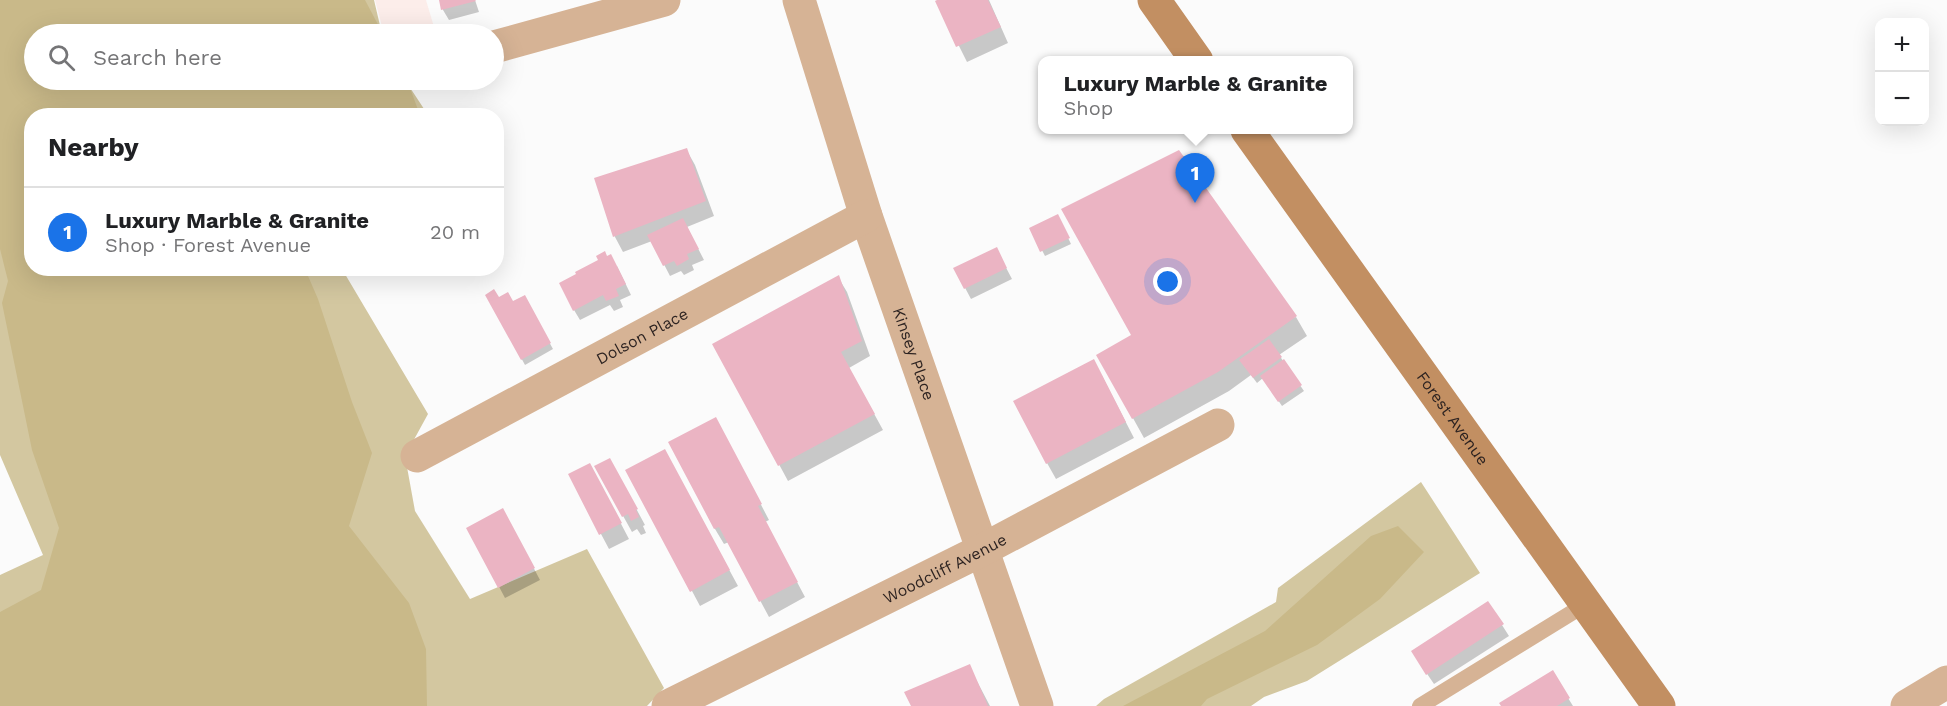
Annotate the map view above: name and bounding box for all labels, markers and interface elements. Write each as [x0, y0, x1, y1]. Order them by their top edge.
map controls [1875, 18, 1929, 126]
button: + [1875, 18, 1929, 72]
search box [24, 24, 504, 90]
icon: search [45, 41, 78, 74]
text: Search here [93, 45, 222, 70]
popup [1038, 56, 1353, 134]
text: Luxury Marble & Granite [1063, 71, 1328, 96]
button: − [1875, 72, 1929, 126]
text: Shop [1063, 96, 1113, 120]
text: Nearby [48, 132, 139, 162]
pin: 1 [1176, 154, 1214, 203]
text: Luxury Marble & Granite [105, 208, 369, 233]
text: 1 [63, 220, 72, 244]
text: 20 m [430, 220, 480, 244]
text: Shop · Forest Avenue [105, 233, 311, 257]
your location [1153, 267, 1182, 296]
street label: Dolson Place [593, 304, 691, 369]
street label: Kinsey Place [889, 305, 939, 403]
street label: Forest Avenue [1413, 368, 1492, 469]
street label: Woodcliff Avenue [880, 530, 1010, 608]

